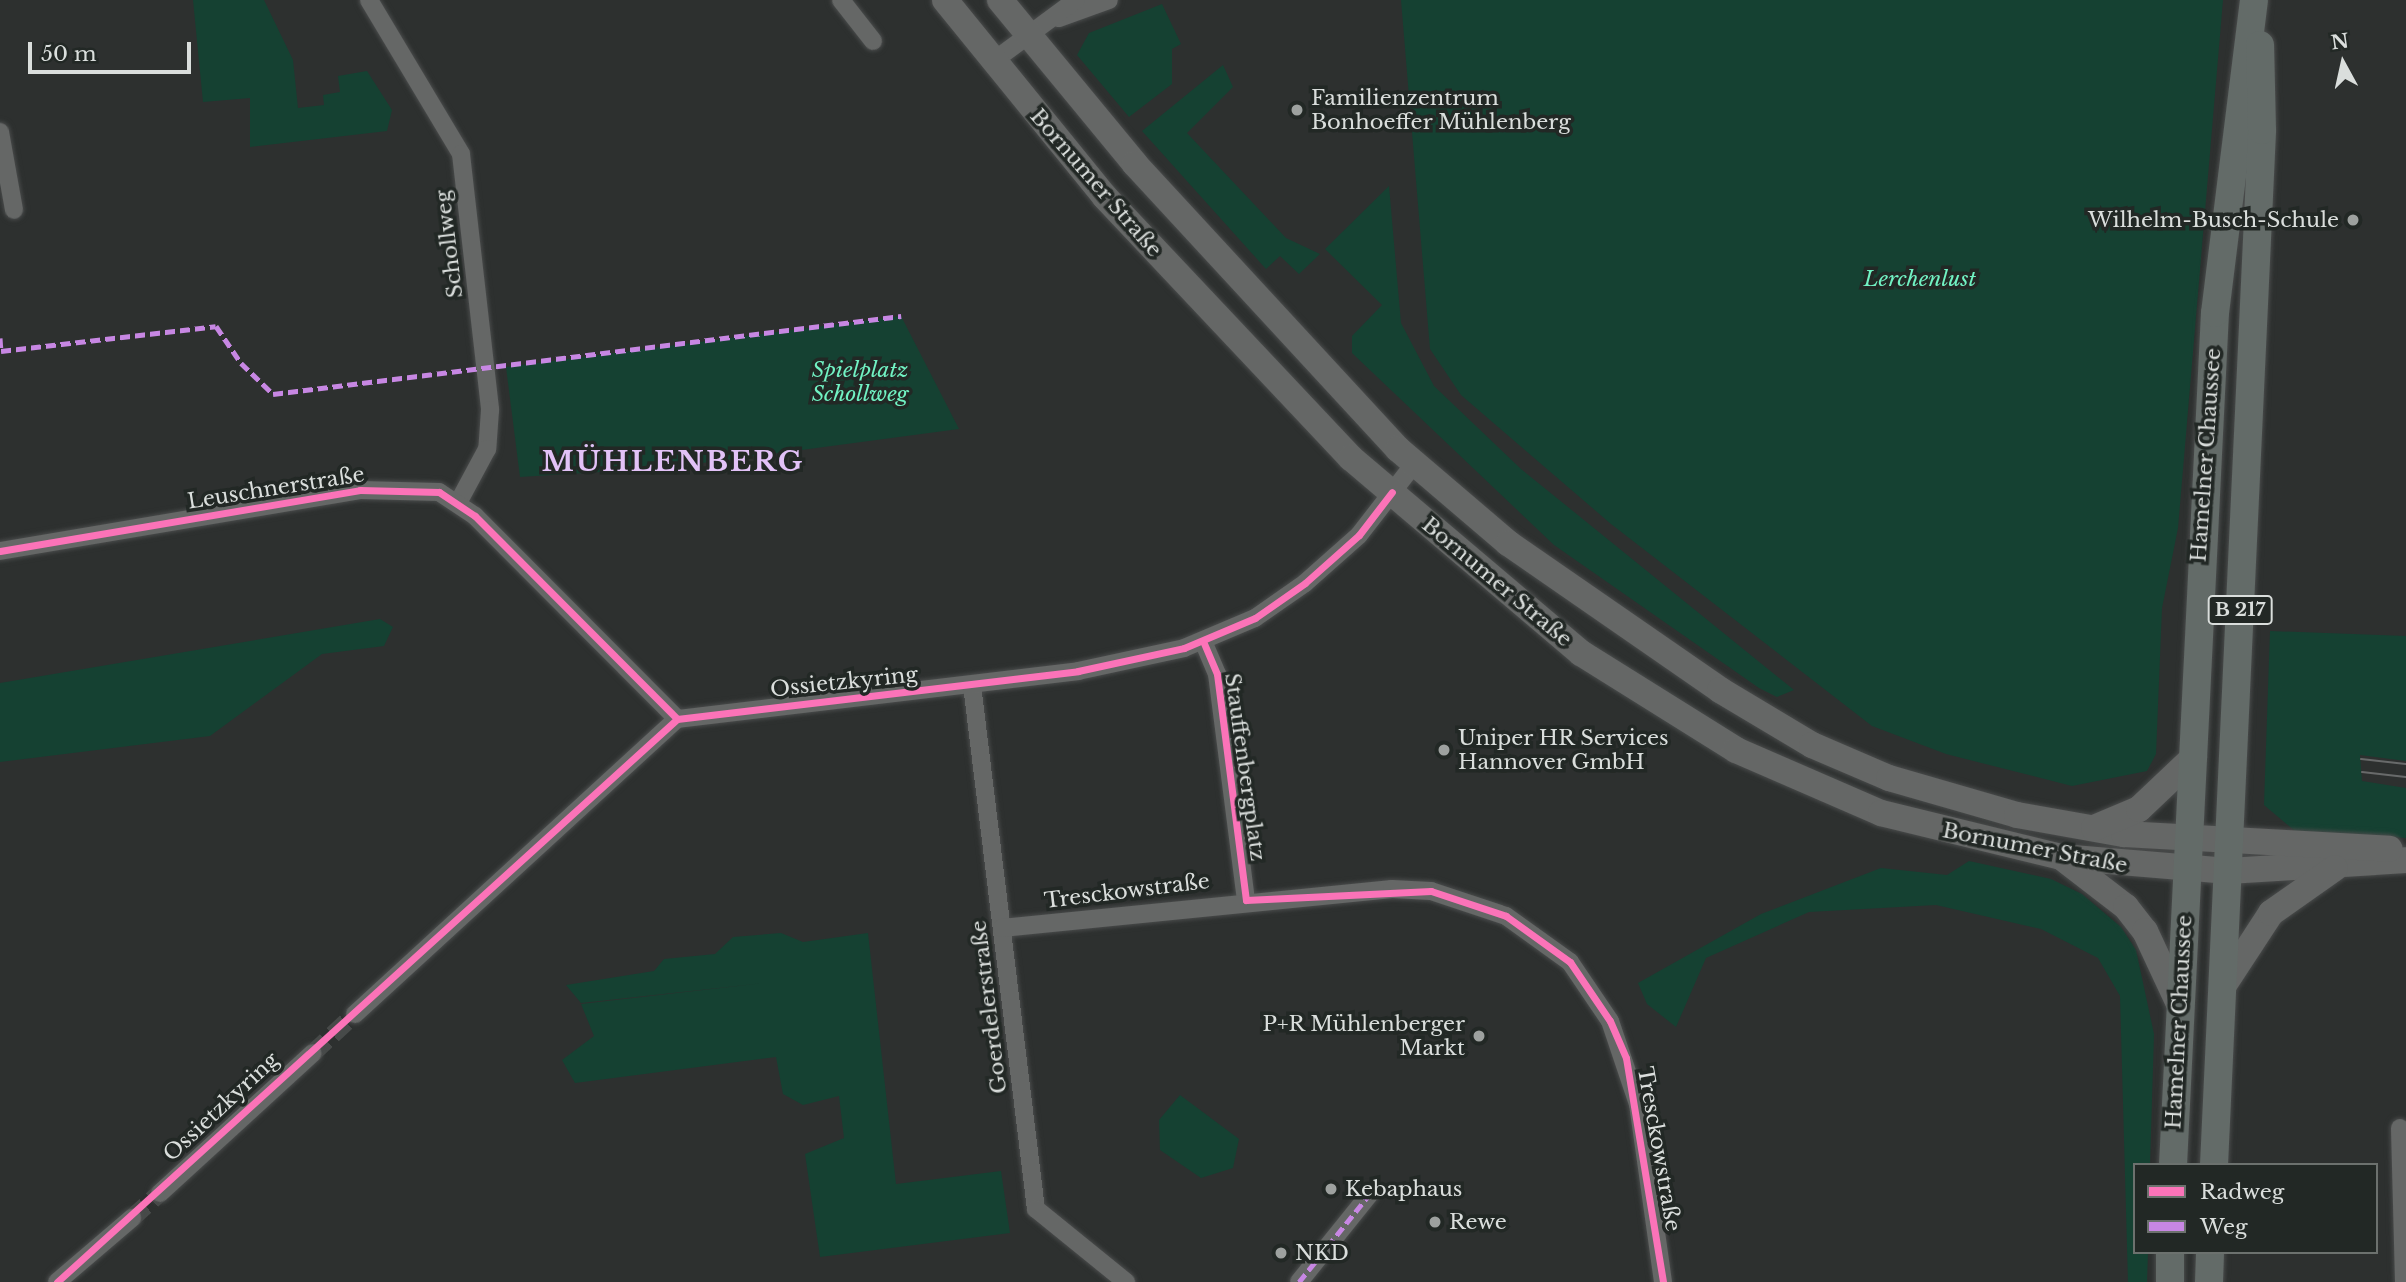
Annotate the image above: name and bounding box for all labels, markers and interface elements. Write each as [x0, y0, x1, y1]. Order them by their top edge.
scale bar [32, 28, 194, 72]
north arrow [2308, 28, 2378, 98]
text: N [2330, 29, 2350, 54]
text: 50 m [41, 41, 96, 67]
place label: Familienzentrum Bonhoeffer Mühlenberg [1311, 85, 1571, 135]
marker: Familienzentrum Bonhoeffer Mühlenberg [1289, 102, 1305, 118]
street label: Bornumer Straße [1025, 104, 1167, 262]
street label: Schollweg [430, 189, 468, 299]
place label: Wilhelm-Busch-Schule [2088, 207, 2339, 233]
marker: Wilhelm-Busch-Schule [2345, 212, 2361, 228]
park label: Lerchenlust [1864, 266, 1976, 292]
street label: Hamelner Chaussee [2186, 347, 2226, 563]
park label: Spielplatz Schollweg [812, 357, 908, 407]
district label: MÜHLENBERG [543, 445, 803, 479]
street label: Leuschnerstraße [186, 462, 366, 514]
street label: Bornumer Straße [1417, 512, 1577, 652]
road number: B 217 [2207, 594, 2273, 625]
street label: Ossietzkyring [769, 662, 919, 702]
street label: Stauffenbergplatz [1219, 671, 1271, 863]
place label: Uniper HR Services Hannover GmbH [1458, 725, 1670, 775]
marker: Uniper HR Services Hannover GmbH [1436, 742, 1452, 758]
street label: Bornumer Straße [1940, 818, 2130, 878]
street label: Tresckowstraße [1043, 868, 1211, 914]
street label: Hamelner Chaussee [2161, 914, 2197, 1130]
street label: Goerdelerstraße [966, 919, 1012, 1095]
place label: P+R Mühlenberger Markt [1262, 1011, 1465, 1061]
marker: P+R Mühlenberger Markt [1471, 1028, 1487, 1044]
street label: Ossietzkyring [158, 1047, 284, 1167]
street label: Tresckowstraße [1632, 1065, 1686, 1233]
legend [2133, 1163, 2378, 1254]
place label: Kebaphaus [1345, 1176, 1462, 1202]
text: Radweg [2200, 1179, 2284, 1205]
marker: Kebaphaus [1323, 1181, 1339, 1197]
place label: Rewe [1449, 1209, 1507, 1235]
marker: Rewe [1427, 1214, 1443, 1230]
text: Weg [2200, 1214, 2248, 1240]
place label: NKD [1295, 1240, 1349, 1266]
marker: NKD [1273, 1245, 1289, 1261]

